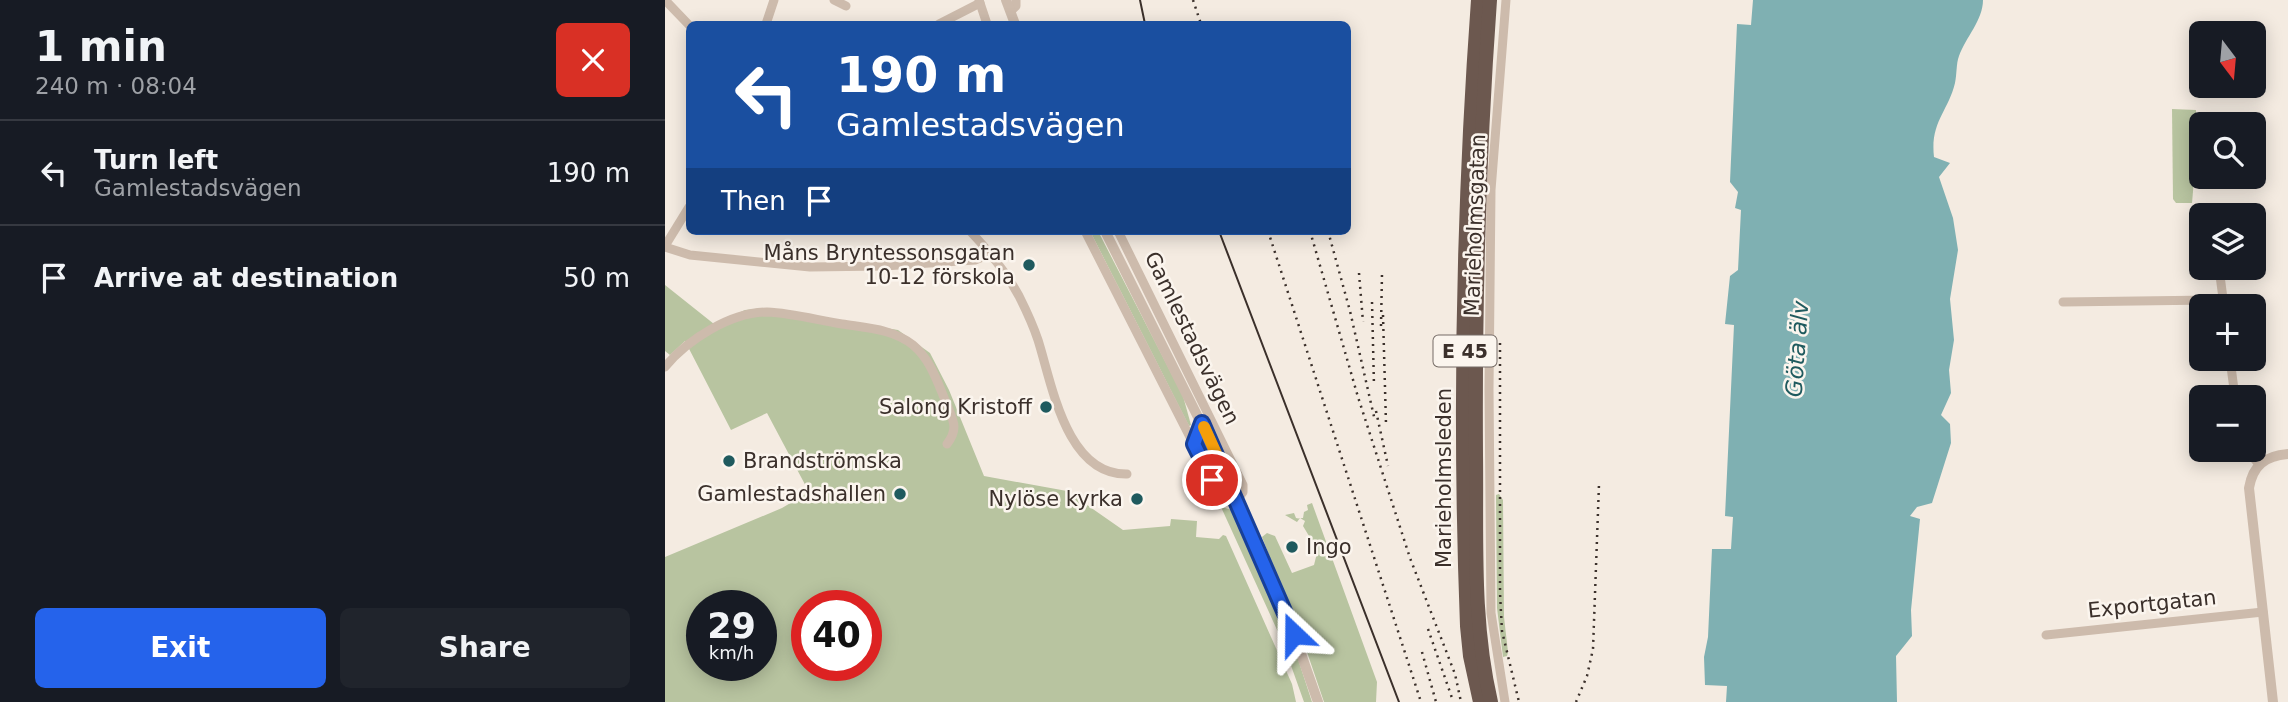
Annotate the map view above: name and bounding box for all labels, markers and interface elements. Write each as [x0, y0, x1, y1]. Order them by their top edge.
north arrow [2189, 21, 2266, 98]
map controls [2189, 21, 2266, 462]
text: 1 min [35, 22, 167, 71]
button: close [556, 23, 630, 97]
text: 190 m [836, 47, 1006, 104]
icon: left [721, 49, 812, 140]
text: 240 m · 08:04 [35, 73, 197, 99]
text: Gamlestadsvägen [836, 106, 1125, 144]
button: search [2189, 112, 2266, 189]
street label: Marieholmsgatan [1460, 133, 1490, 317]
text: Turn left [94, 145, 218, 175]
icon: left [35, 154, 73, 192]
text: 190 m [547, 158, 630, 188]
text: Gamlestadsvägen [94, 175, 302, 201]
icon: arrive [800, 182, 838, 220]
text: Then [721, 186, 786, 216]
button: layers [2189, 203, 2266, 280]
place label: Måns Bryntessonsgatan 10-12 förskola [764, 240, 1015, 289]
street label: Gamlestadsvägen [1140, 248, 1244, 428]
marker: Måns Bryntessonsgatan 10-12 förskola [1021, 257, 1037, 273]
icon: arrive [35, 259, 73, 297]
text: Arrive at destination [94, 263, 398, 293]
text: 50 m [563, 263, 630, 293]
button: + [2189, 294, 2266, 371]
water label: Göta älv [1781, 300, 1813, 398]
road number: E 45 [1433, 336, 1497, 366]
button: − [2189, 385, 2266, 462]
street label: Marieholmsleden [1432, 388, 1456, 568]
place label: Salong Kristoff [879, 395, 1033, 419]
marker: Salong Kristoff [1038, 399, 1054, 415]
place label: Brandströmska [743, 449, 902, 473]
pin [1182, 450, 1242, 510]
marker: Brandströmska [721, 453, 737, 469]
icon: arrive [1193, 461, 1231, 499]
place label: Gamlestadshallen [697, 482, 886, 506]
marker: Gamlestadshallen [892, 486, 908, 502]
place label: Nylöse kyrka [989, 487, 1123, 511]
marker: Nylöse kyrka [1129, 491, 1145, 507]
place label: Ingo [1306, 535, 1352, 559]
marker: Ingo [1284, 539, 1300, 555]
street label: Exportgatan [2086, 585, 2218, 623]
speed limit sign: 40 [791, 590, 882, 681]
position arrow [1257, 597, 1331, 671]
text: 29 [707, 606, 756, 646]
button: Exit [35, 608, 326, 688]
button: Share [340, 608, 630, 688]
text: km/h [709, 642, 754, 663]

